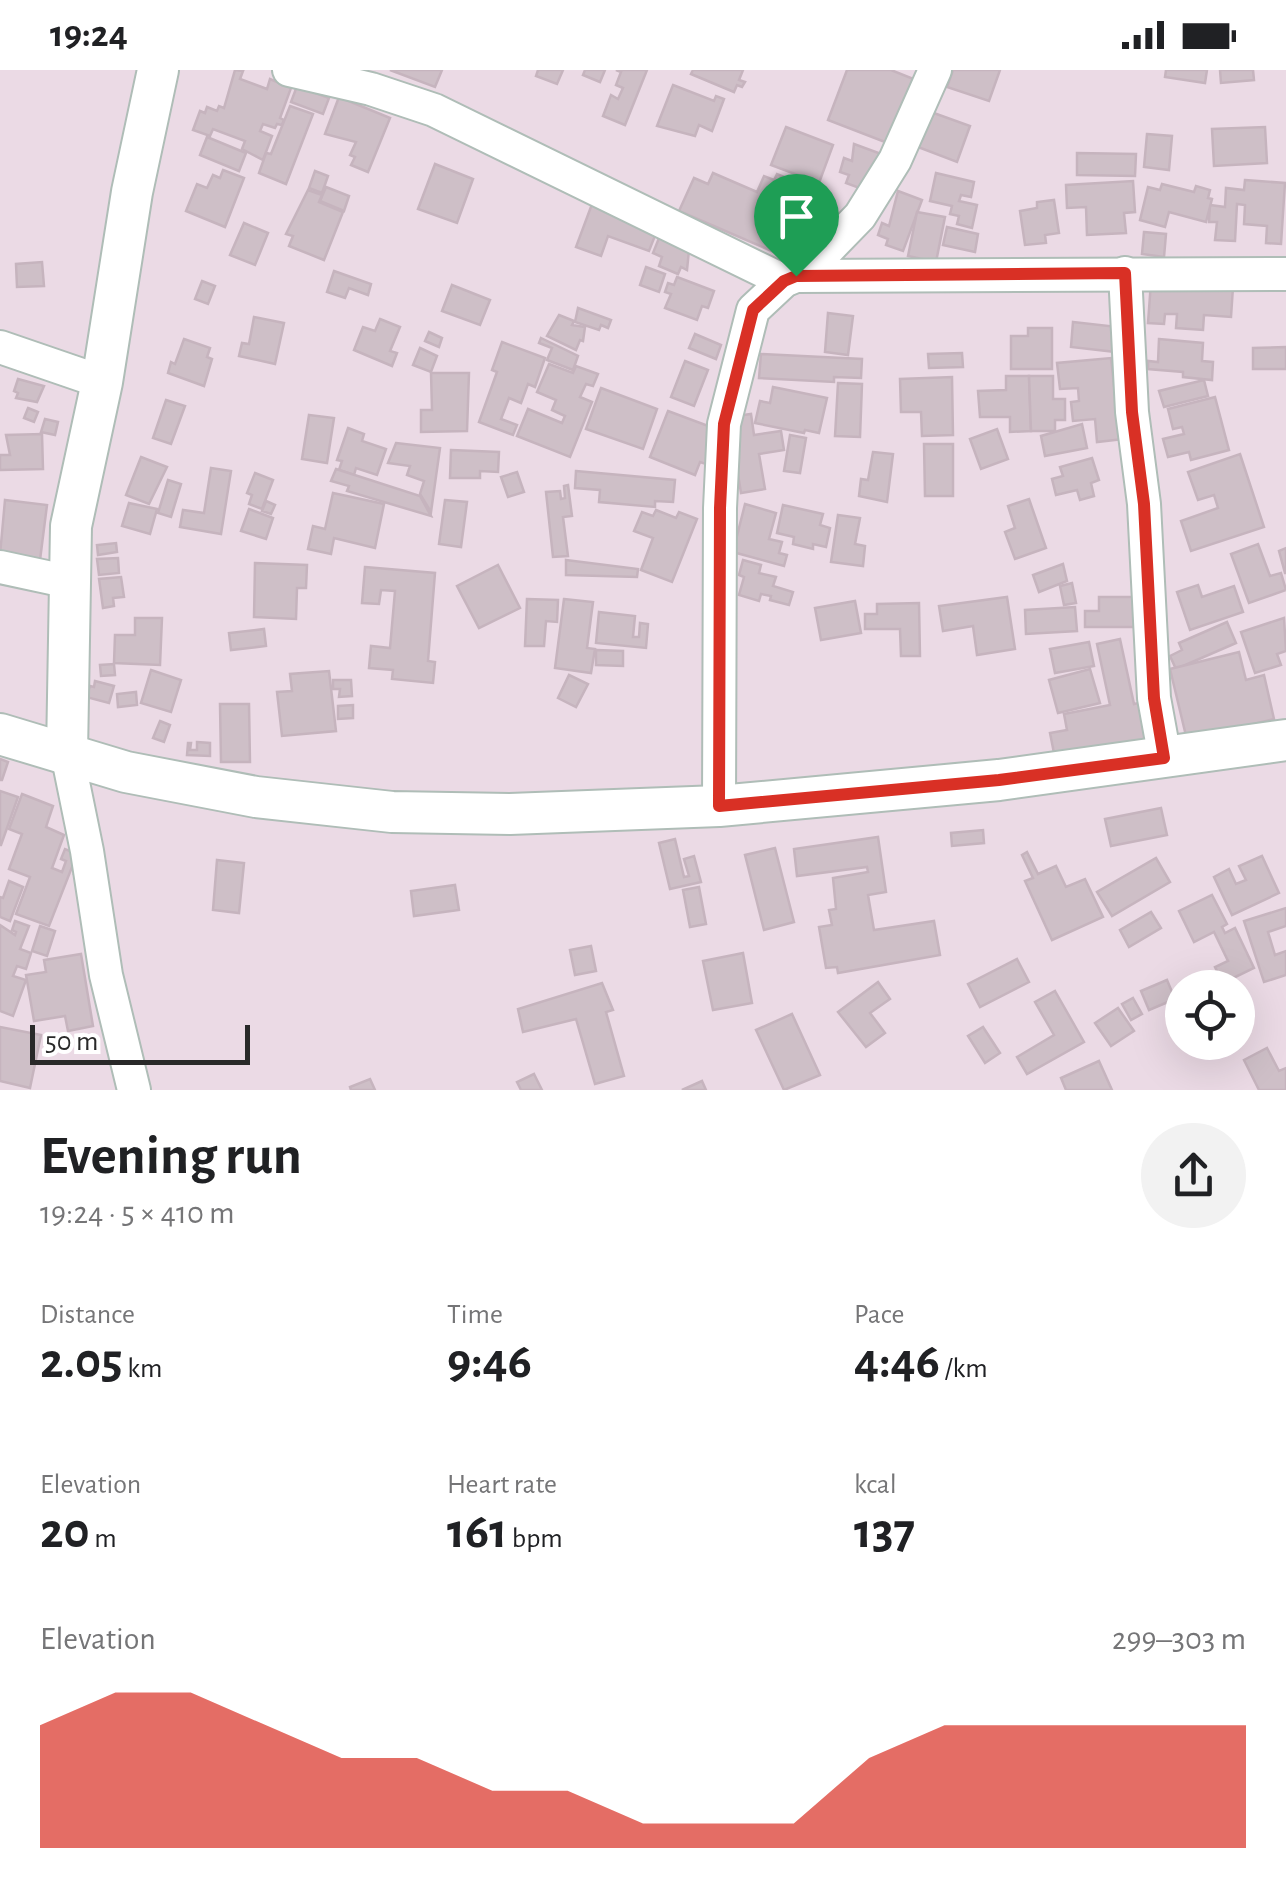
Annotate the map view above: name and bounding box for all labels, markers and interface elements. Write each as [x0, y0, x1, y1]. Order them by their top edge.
text: 19:24 [50, 16, 128, 54]
pin [754, 174, 839, 277]
icon: arrive [769, 189, 824, 244]
map controls [1165, 970, 1255, 1060]
button: locate [1165, 970, 1255, 1060]
scale bar [30, 1020, 250, 1064]
text: 50 m [45, 1028, 99, 1056]
button: share [1141, 1123, 1246, 1228]
text: Evening run [40, 1129, 302, 1184]
text: 19:24 · 5 × 410 m [40, 1197, 235, 1229]
text: Distance [40, 1301, 135, 1329]
text: Time [447, 1301, 503, 1329]
text: Pace [854, 1301, 904, 1329]
text: 2.05 [40, 1337, 123, 1387]
text: 9:46 [447, 1337, 532, 1387]
text: 4:46 [854, 1337, 940, 1387]
text: km [123, 1355, 162, 1383]
text: /km [940, 1355, 988, 1383]
text: Elevation [40, 1471, 141, 1499]
text: Heart rate [447, 1471, 557, 1499]
text: kcal [854, 1471, 897, 1499]
text: 20 [40, 1507, 90, 1557]
text: 161 [447, 1507, 507, 1557]
text: 137 [854, 1507, 915, 1557]
text: m [90, 1525, 117, 1553]
text: bpm [507, 1525, 563, 1553]
text: Elevation [40, 1623, 156, 1655]
text: 299–303 m [1112, 1623, 1246, 1655]

